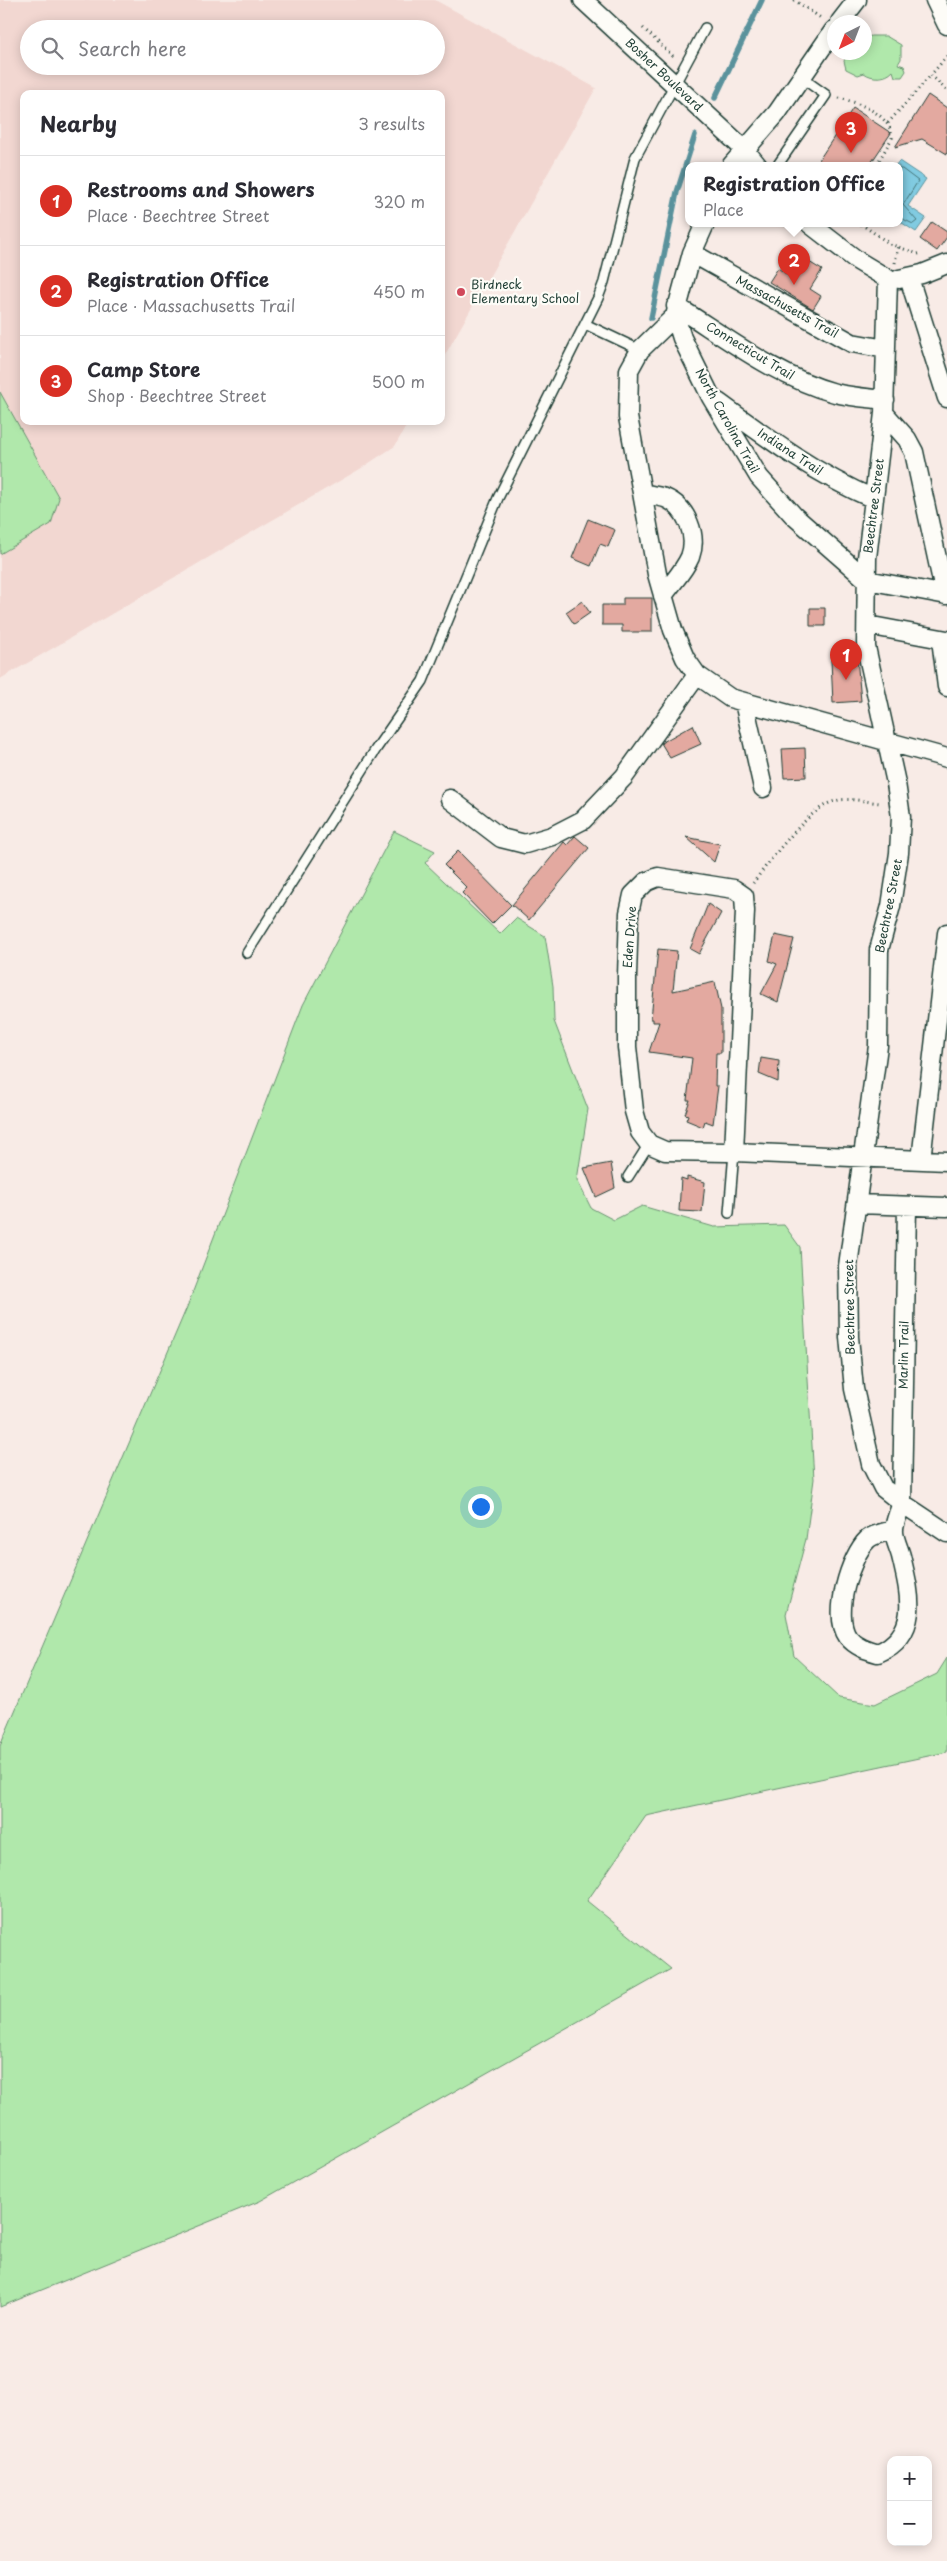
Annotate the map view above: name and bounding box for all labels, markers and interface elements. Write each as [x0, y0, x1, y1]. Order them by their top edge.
north arrow [827, 15, 872, 60]
search box [20, 20, 445, 75]
street label: Bosher Boulevard [622, 33, 708, 116]
icon: search [38, 34, 66, 62]
text: Search here [78, 34, 187, 62]
text: Nearby [40, 107, 117, 139]
text: 3 results [358, 111, 425, 135]
pin: 3 [835, 112, 867, 153]
popup [685, 162, 903, 227]
text: Registration Office [703, 169, 885, 197]
text: Restrooms and Showers [87, 175, 315, 203]
text: 1 [52, 189, 60, 213]
text: 320 m [374, 189, 425, 213]
text: Place [703, 197, 744, 221]
text: Place · Beechtree Street [87, 203, 269, 227]
pin: 2 [778, 244, 810, 285]
text: Registration Office [87, 265, 269, 293]
street label: Massachusetts Trail [733, 270, 842, 342]
place label: Birdneck Elementary School [471, 275, 579, 307]
text: 2 [50, 279, 62, 303]
text: 450 m [373, 279, 425, 303]
marker: Birdneck Elementary School [455, 286, 467, 298]
text: Place · Massachusetts Trail [87, 293, 295, 317]
street label: Connecticut Trail [703, 317, 798, 384]
text: Camp Store [87, 355, 200, 383]
street label: North Carolina Trail [691, 365, 764, 476]
text: 3 [51, 369, 61, 393]
text: 500 m [372, 369, 425, 393]
text: Shop · Beechtree Street [87, 383, 266, 407]
street label: Indiana Trail [754, 423, 827, 479]
street label: Beechtree Street [858, 457, 888, 554]
pin: 1 [830, 639, 862, 680]
street label: Beechtree Street [870, 857, 906, 954]
street label: Eden Drive [618, 905, 640, 968]
street label: Beechtree Street [839, 1259, 859, 1355]
street label: Marlin Trail [893, 1321, 913, 1389]
your location [468, 1494, 494, 1520]
map controls [887, 2456, 932, 2546]
button: + [887, 2456, 932, 2501]
button: − [887, 2501, 932, 2546]

